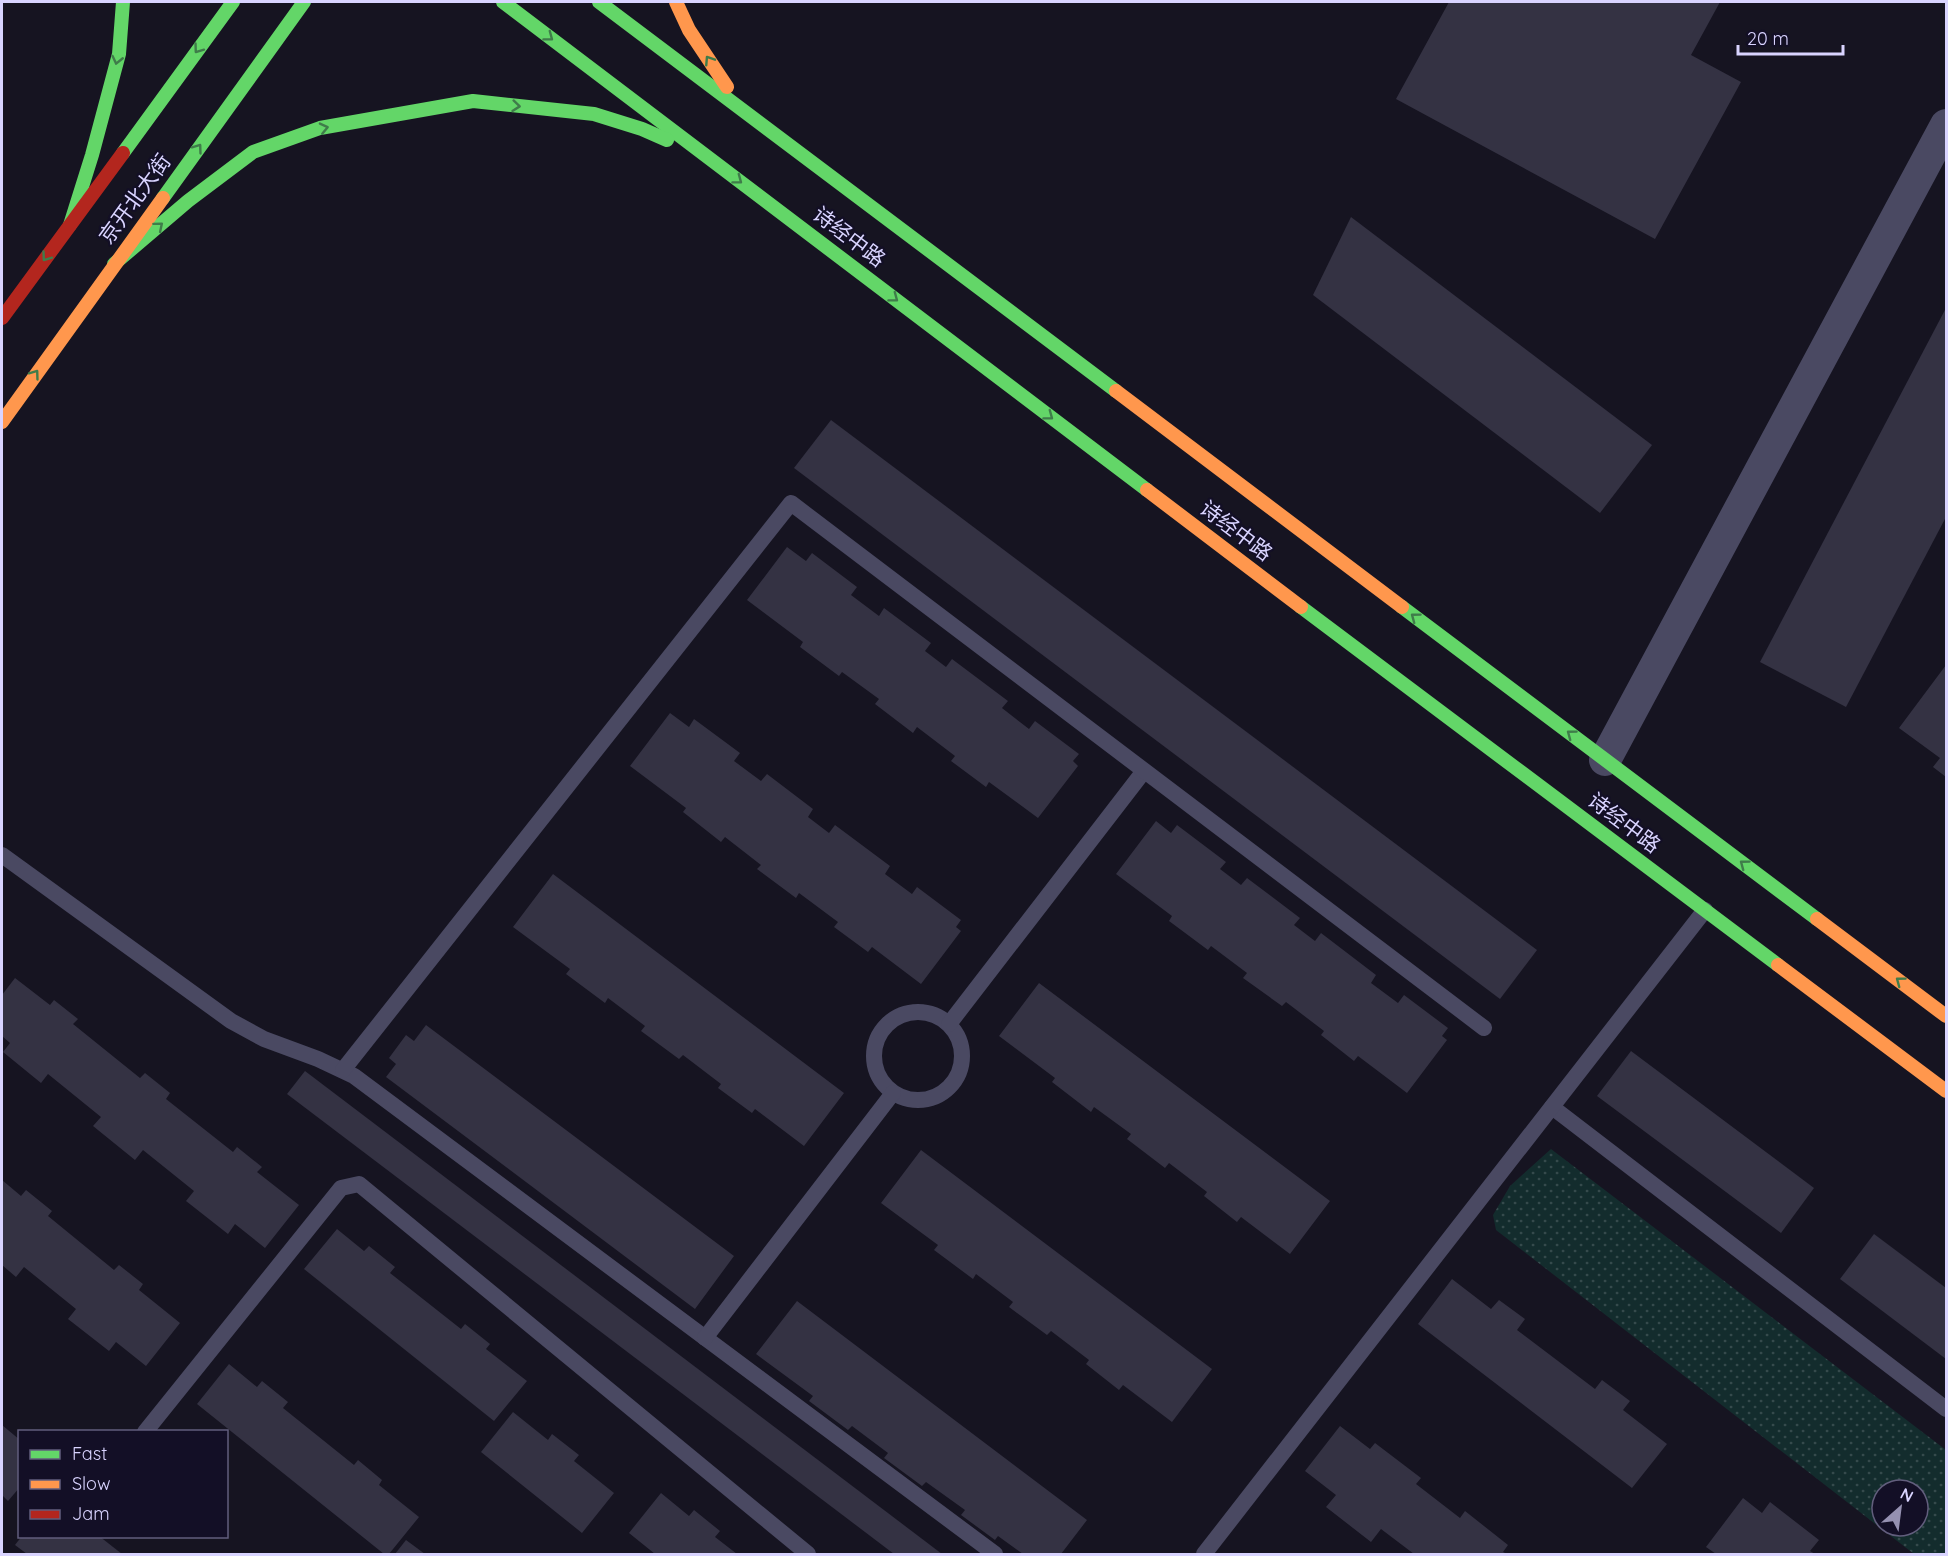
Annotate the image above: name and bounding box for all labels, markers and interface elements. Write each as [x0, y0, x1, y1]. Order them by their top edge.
scale bar [1738, 18, 1843, 56]
text: 20 m [1747, 27, 1789, 50]
one-way arrow [543, 29, 554, 40]
one-way arrow [194, 42, 205, 53]
one-way arrow [111, 54, 124, 64]
one-way arrow [705, 55, 716, 66]
one-way arrow [512, 99, 521, 112]
one-way arrow [319, 122, 329, 135]
one-way arrow [191, 143, 202, 154]
street label: 京开北大街 [93, 148, 176, 249]
one-way arrow [732, 173, 743, 184]
street label: 诗经中路 [808, 201, 891, 272]
one-way arrow [152, 222, 163, 233]
one-way arrow [42, 251, 53, 262]
one-way arrow [887, 290, 898, 301]
one-way arrow [28, 369, 39, 380]
one-way arrow [1042, 408, 1053, 419]
street label: 诗经中路 [1195, 495, 1278, 566]
one-way arrow [1410, 614, 1421, 625]
one-way arrow [1566, 730, 1577, 741]
street label: 诗经中路 [1583, 787, 1666, 858]
one-way arrow [1739, 860, 1750, 871]
one-way arrow [1895, 977, 1906, 988]
legend [18, 1430, 228, 1538]
text: Fast [72, 1442, 107, 1465]
text: Slow [72, 1472, 110, 1495]
north arrow [1870, 1478, 1930, 1538]
text: N [1897, 1483, 1917, 1506]
text: Jam [72, 1502, 110, 1525]

